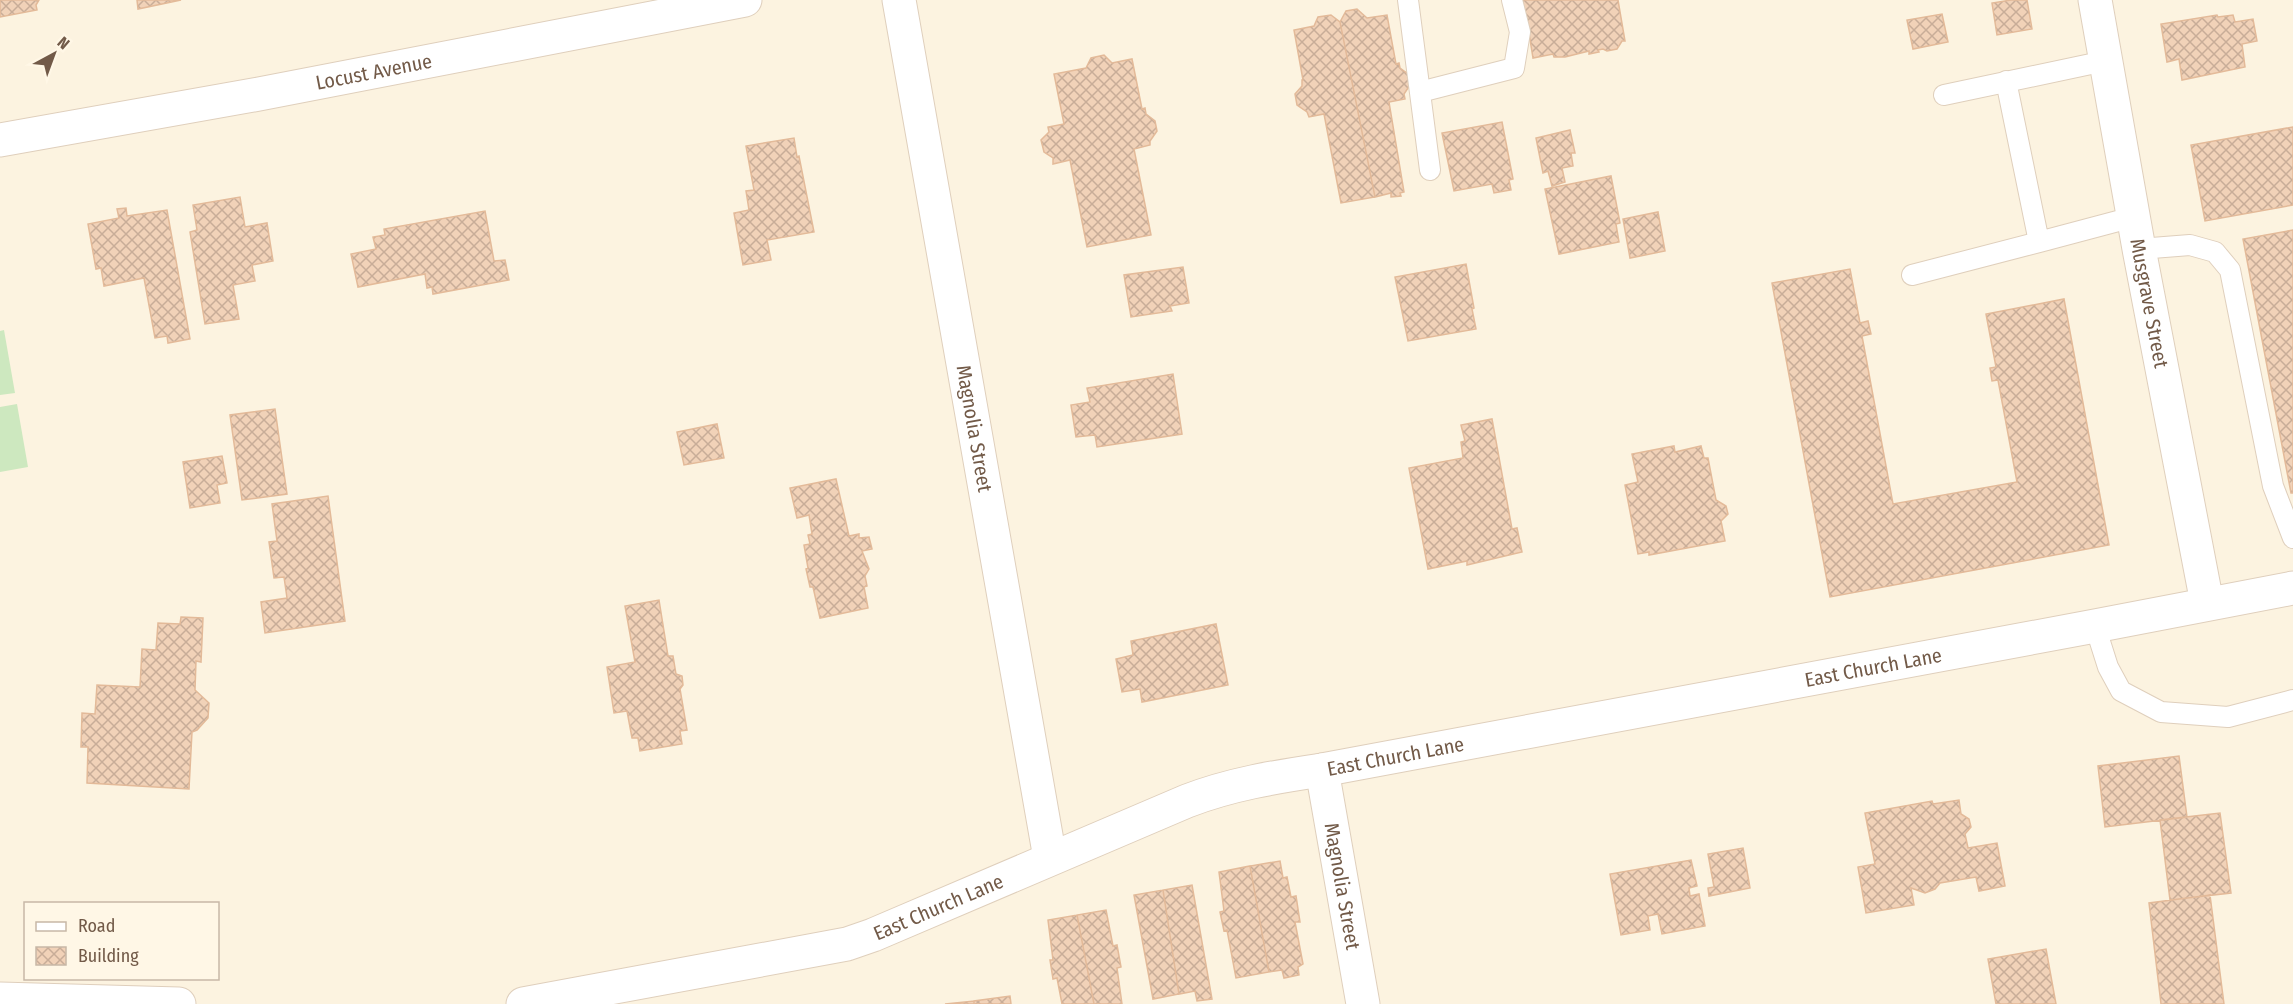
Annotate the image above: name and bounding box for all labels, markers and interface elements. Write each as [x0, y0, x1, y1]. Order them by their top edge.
north arrow [24, 24, 84, 84]
text: N [54, 33, 73, 53]
street label: Locust Avenue [314, 49, 434, 95]
street label: Musgrave Street [2125, 237, 2174, 370]
street label: Magnolia Street [951, 363, 997, 494]
street label: East Church Lane [1803, 643, 1944, 692]
street label: East Church Lane [1325, 732, 1466, 781]
street label: Magnolia Street [1319, 821, 1365, 952]
street label: East Church Lane [870, 869, 1007, 945]
legend [24, 902, 219, 980]
text: Road [78, 915, 115, 937]
text: Building [78, 945, 139, 967]

